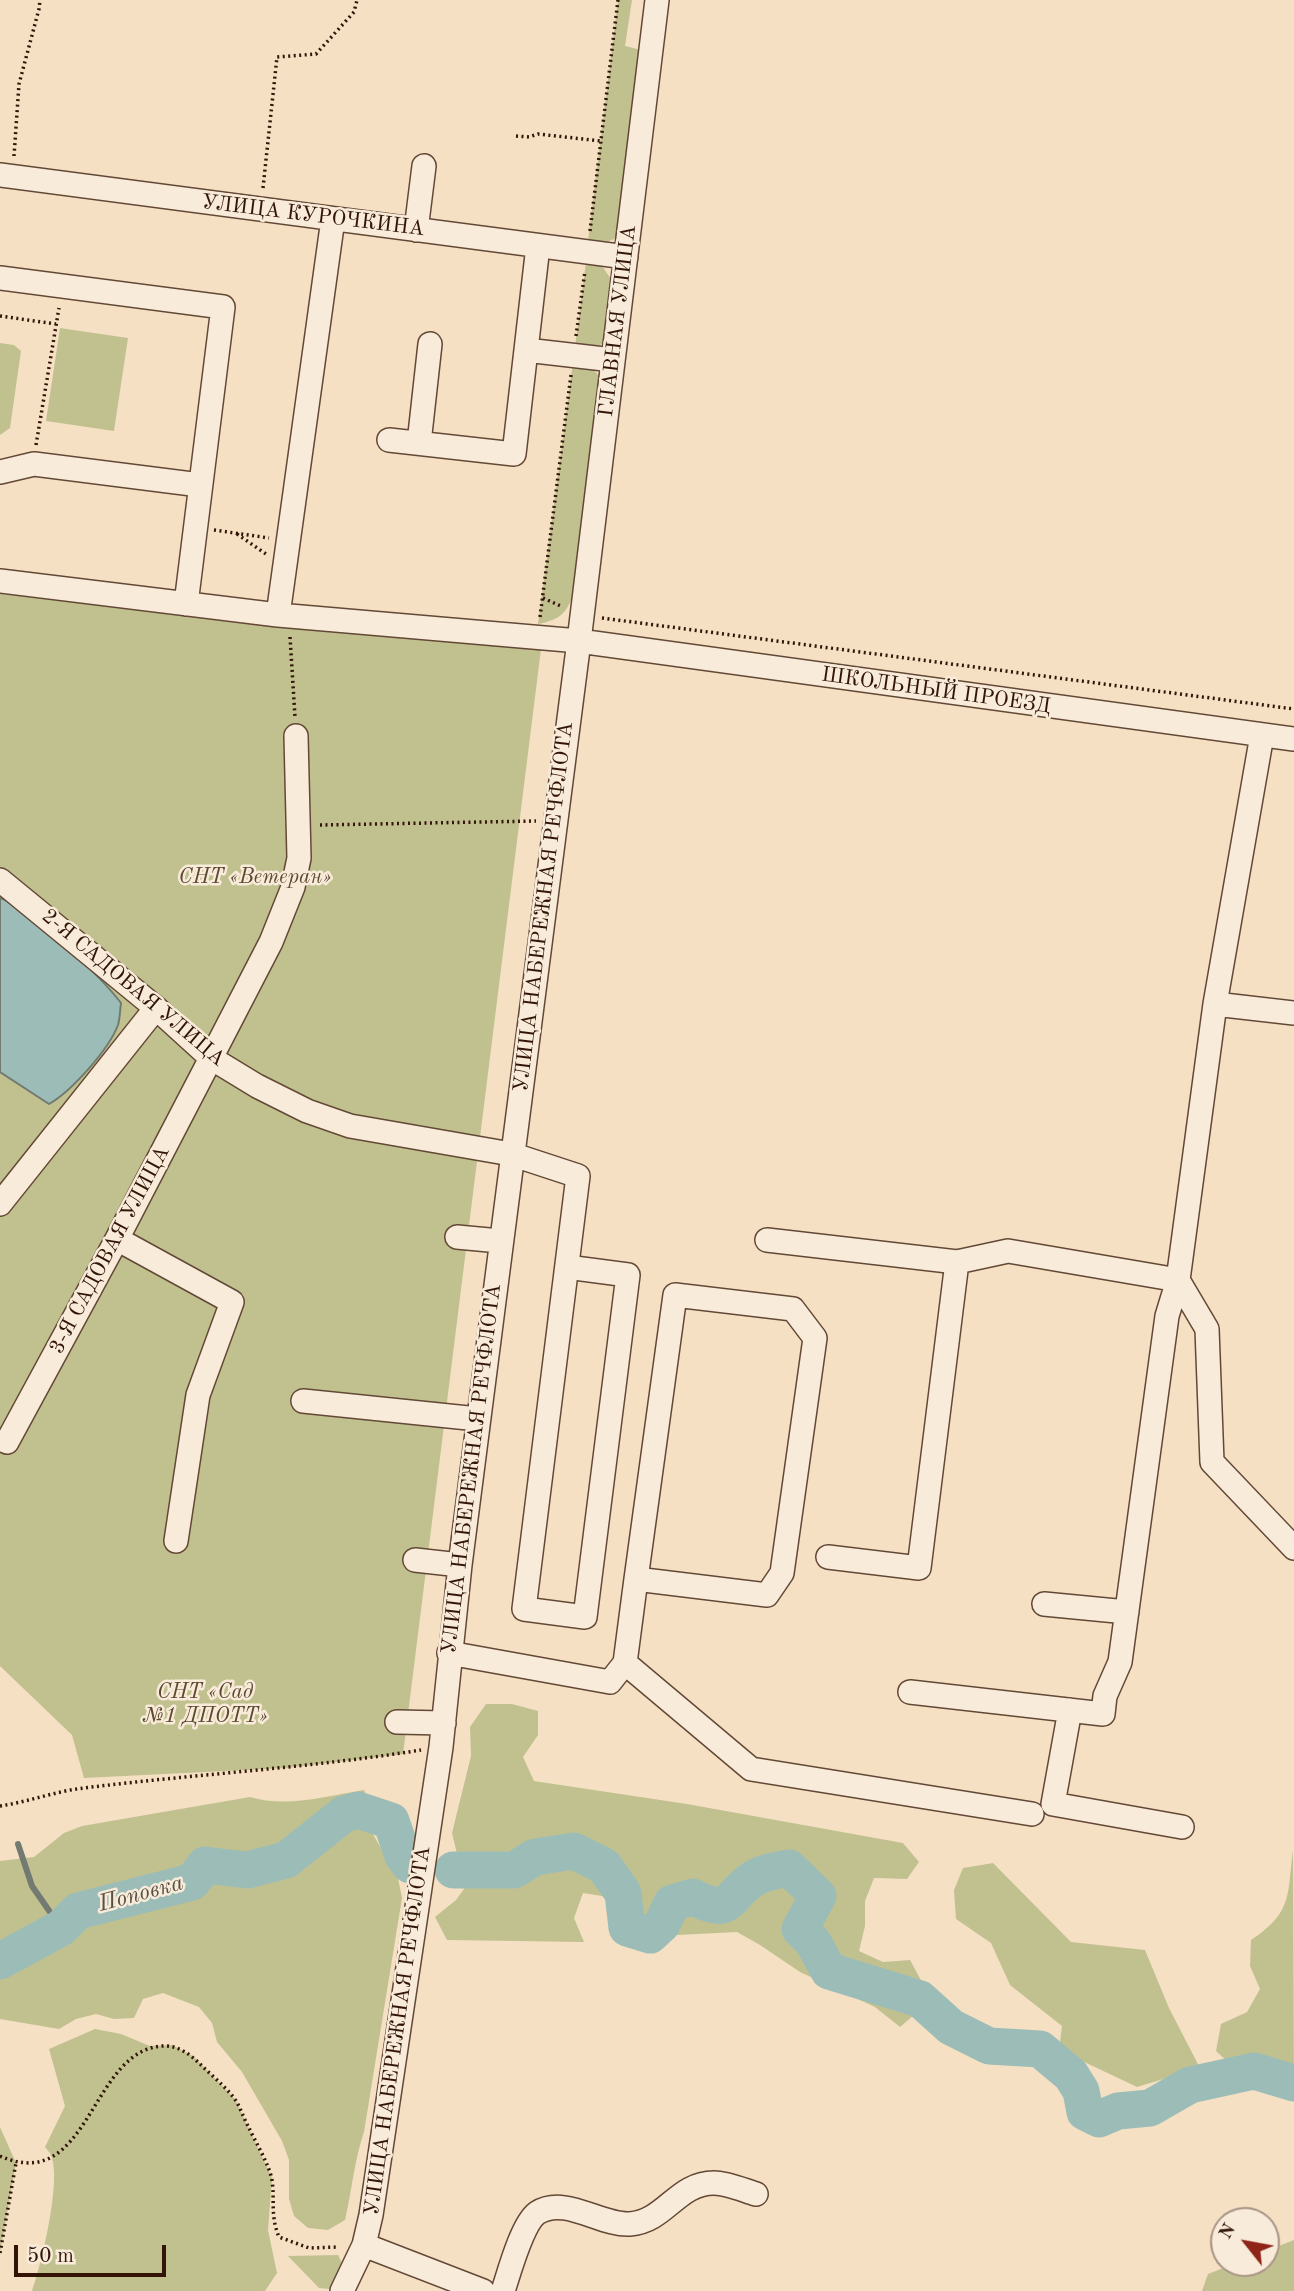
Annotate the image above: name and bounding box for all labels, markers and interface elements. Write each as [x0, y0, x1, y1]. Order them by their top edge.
street label: УЛИЦА КУРОЧКИНА [200, 190, 426, 242]
street label: ГЛАВНАЯ УЛИЦА [594, 224, 642, 418]
street label: ШКОЛЬНЫЙ ПРОЕЗД [820, 662, 1052, 720]
street label: УЛИЦА НАБЕРЕЖНАЯ РЕЧФЛОТА [509, 720, 579, 1094]
park label: СНТ «Ветеран» [179, 864, 331, 890]
street label: 2-Я САДОВАЯ УЛИЦА [36, 904, 230, 1072]
street label: 3-Я САДОВАЯ УЛИЦА [44, 1142, 176, 1358]
street label: УЛИЦА НАБЕРЕЖНАЯ РЕЧФЛОТА [437, 1282, 507, 1656]
park label: СНТ «Сад №1 ДПОТТ» [142, 1679, 268, 1729]
street label: УЛИЦА НАБЕРЕЖНАЯ РЕЧФЛОТА [360, 1845, 436, 2217]
water label: Поповка [95, 1869, 187, 1919]
north arrow [1210, 2207, 1280, 2277]
text: N [1216, 2221, 1240, 2243]
scale bar [18, 2232, 170, 2276]
text: 50 m [27, 2246, 74, 2267]

